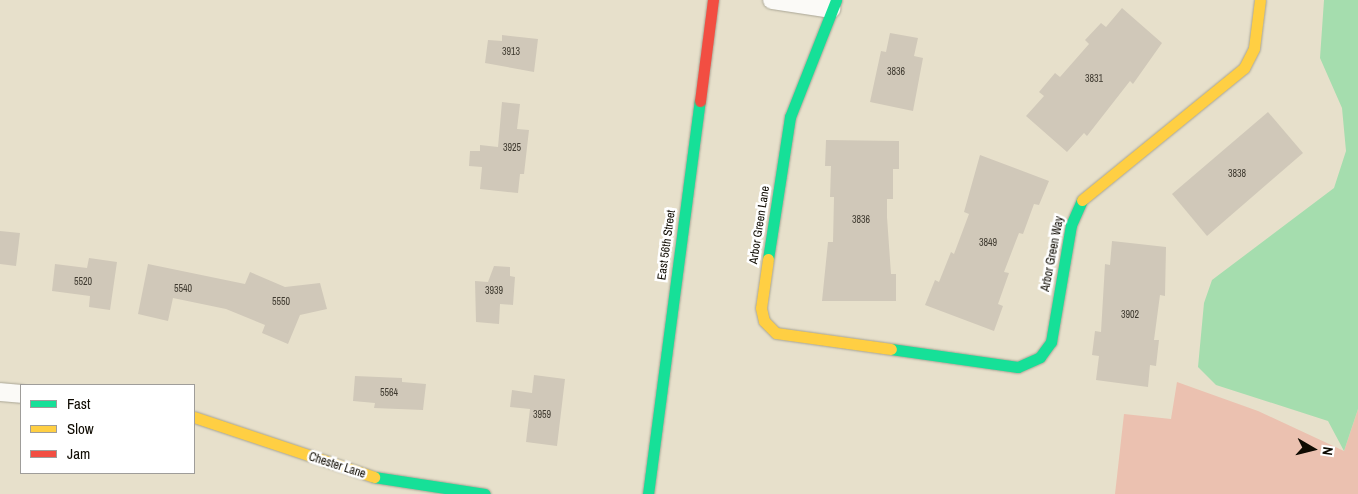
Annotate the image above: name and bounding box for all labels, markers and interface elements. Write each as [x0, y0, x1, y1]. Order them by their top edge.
house number: 3913 [502, 46, 520, 58]
house number: 3836 [887, 66, 905, 78]
house number: 3831 [1085, 73, 1103, 85]
house number: 3925 [503, 142, 521, 154]
house number: 3838 [1228, 168, 1246, 180]
street label: Arbor Green Lane [747, 185, 773, 265]
street label: East 56th Street [655, 209, 679, 281]
house number: 3836 [852, 214, 870, 226]
street label: Arbor Green Way [1039, 215, 1067, 293]
house number: 3849 [979, 237, 997, 249]
house number: 5520 [74, 276, 92, 288]
house number: 5540 [174, 283, 192, 295]
house number: 3939 [485, 285, 503, 297]
house number: 5550 [272, 296, 290, 308]
house number: 3902 [1121, 309, 1139, 321]
legend [20, 384, 195, 474]
house number: 5564 [380, 387, 398, 399]
text: Fast [67, 393, 90, 414]
house number: 3959 [533, 409, 551, 421]
text: Slow [67, 418, 94, 439]
north arrow [1288, 424, 1338, 474]
text: Jam [67, 443, 90, 464]
text: N [1318, 446, 1337, 456]
street label: Chester Lane [307, 450, 367, 482]

